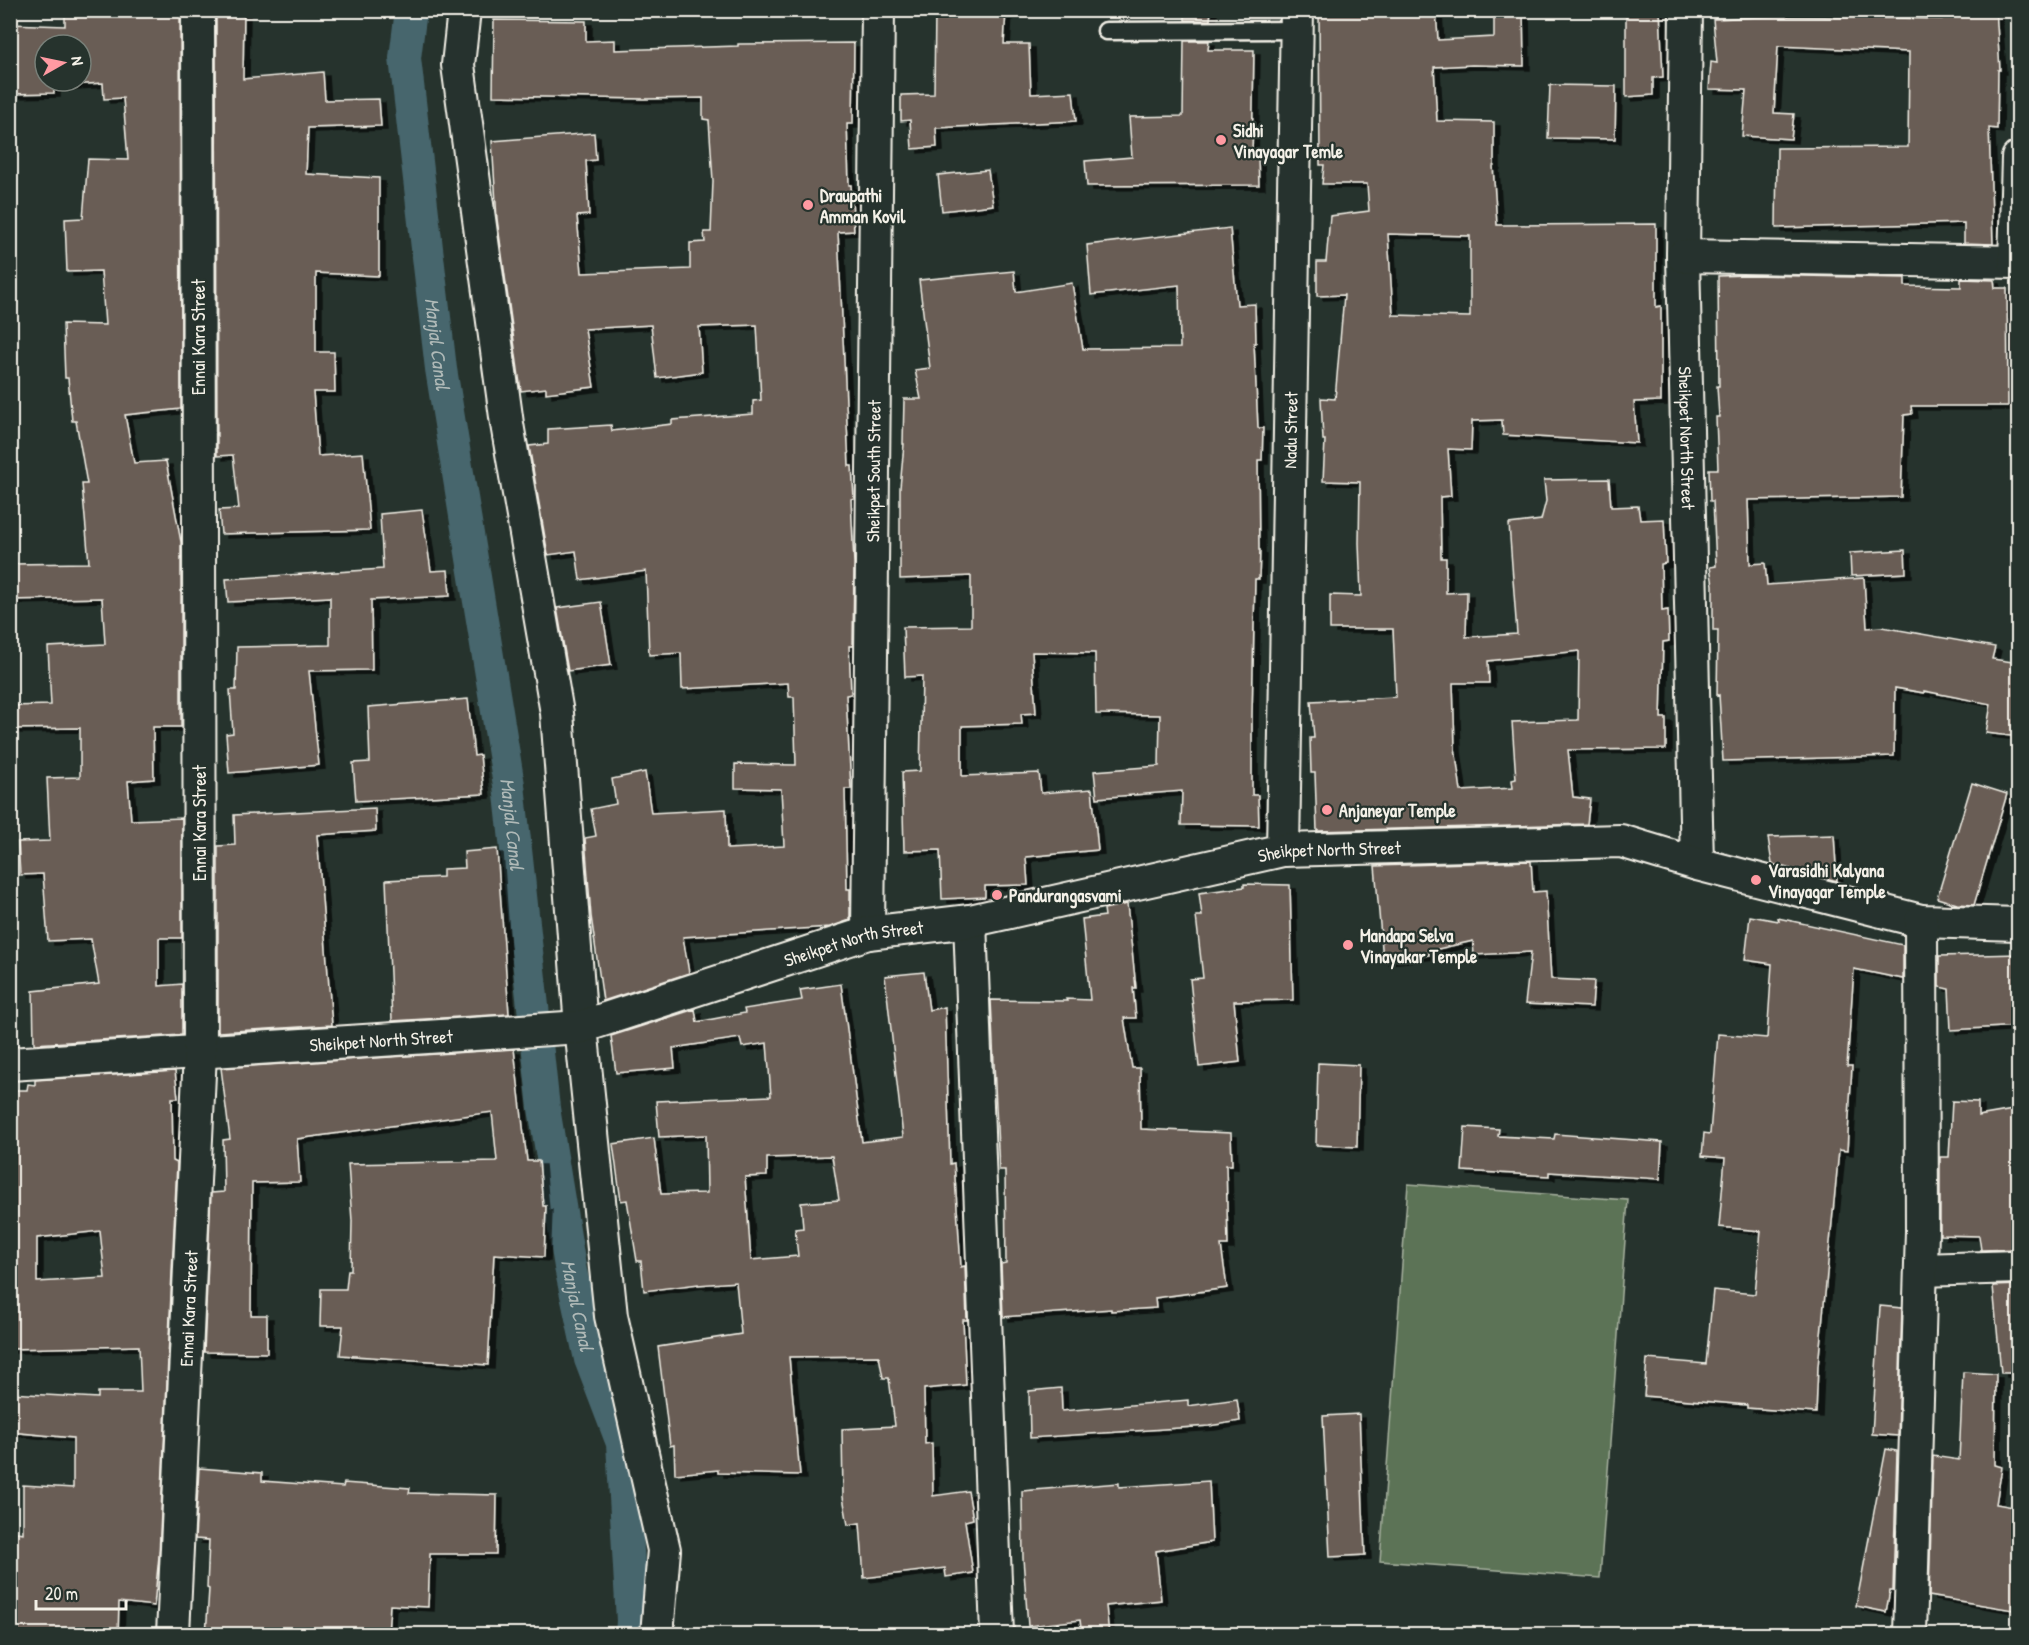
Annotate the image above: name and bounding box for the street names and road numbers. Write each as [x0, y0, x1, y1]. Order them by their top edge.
street label: Ennai Kara Street [186, 278, 211, 395]
street label: Sheikpet North Street [1673, 366, 1701, 511]
street label: Nadu Street [1277, 391, 1303, 469]
street label: Sheikpet South Street [860, 399, 886, 542]
street label: Ennai Kara Street [187, 764, 212, 881]
street label: Sheikpet North Street [1255, 834, 1402, 868]
street label: Sheikpet North Street [781, 914, 925, 972]
street label: Sheikpet North Street [309, 1023, 454, 1057]
street label: Ennai Kara Street [173, 1249, 203, 1367]

